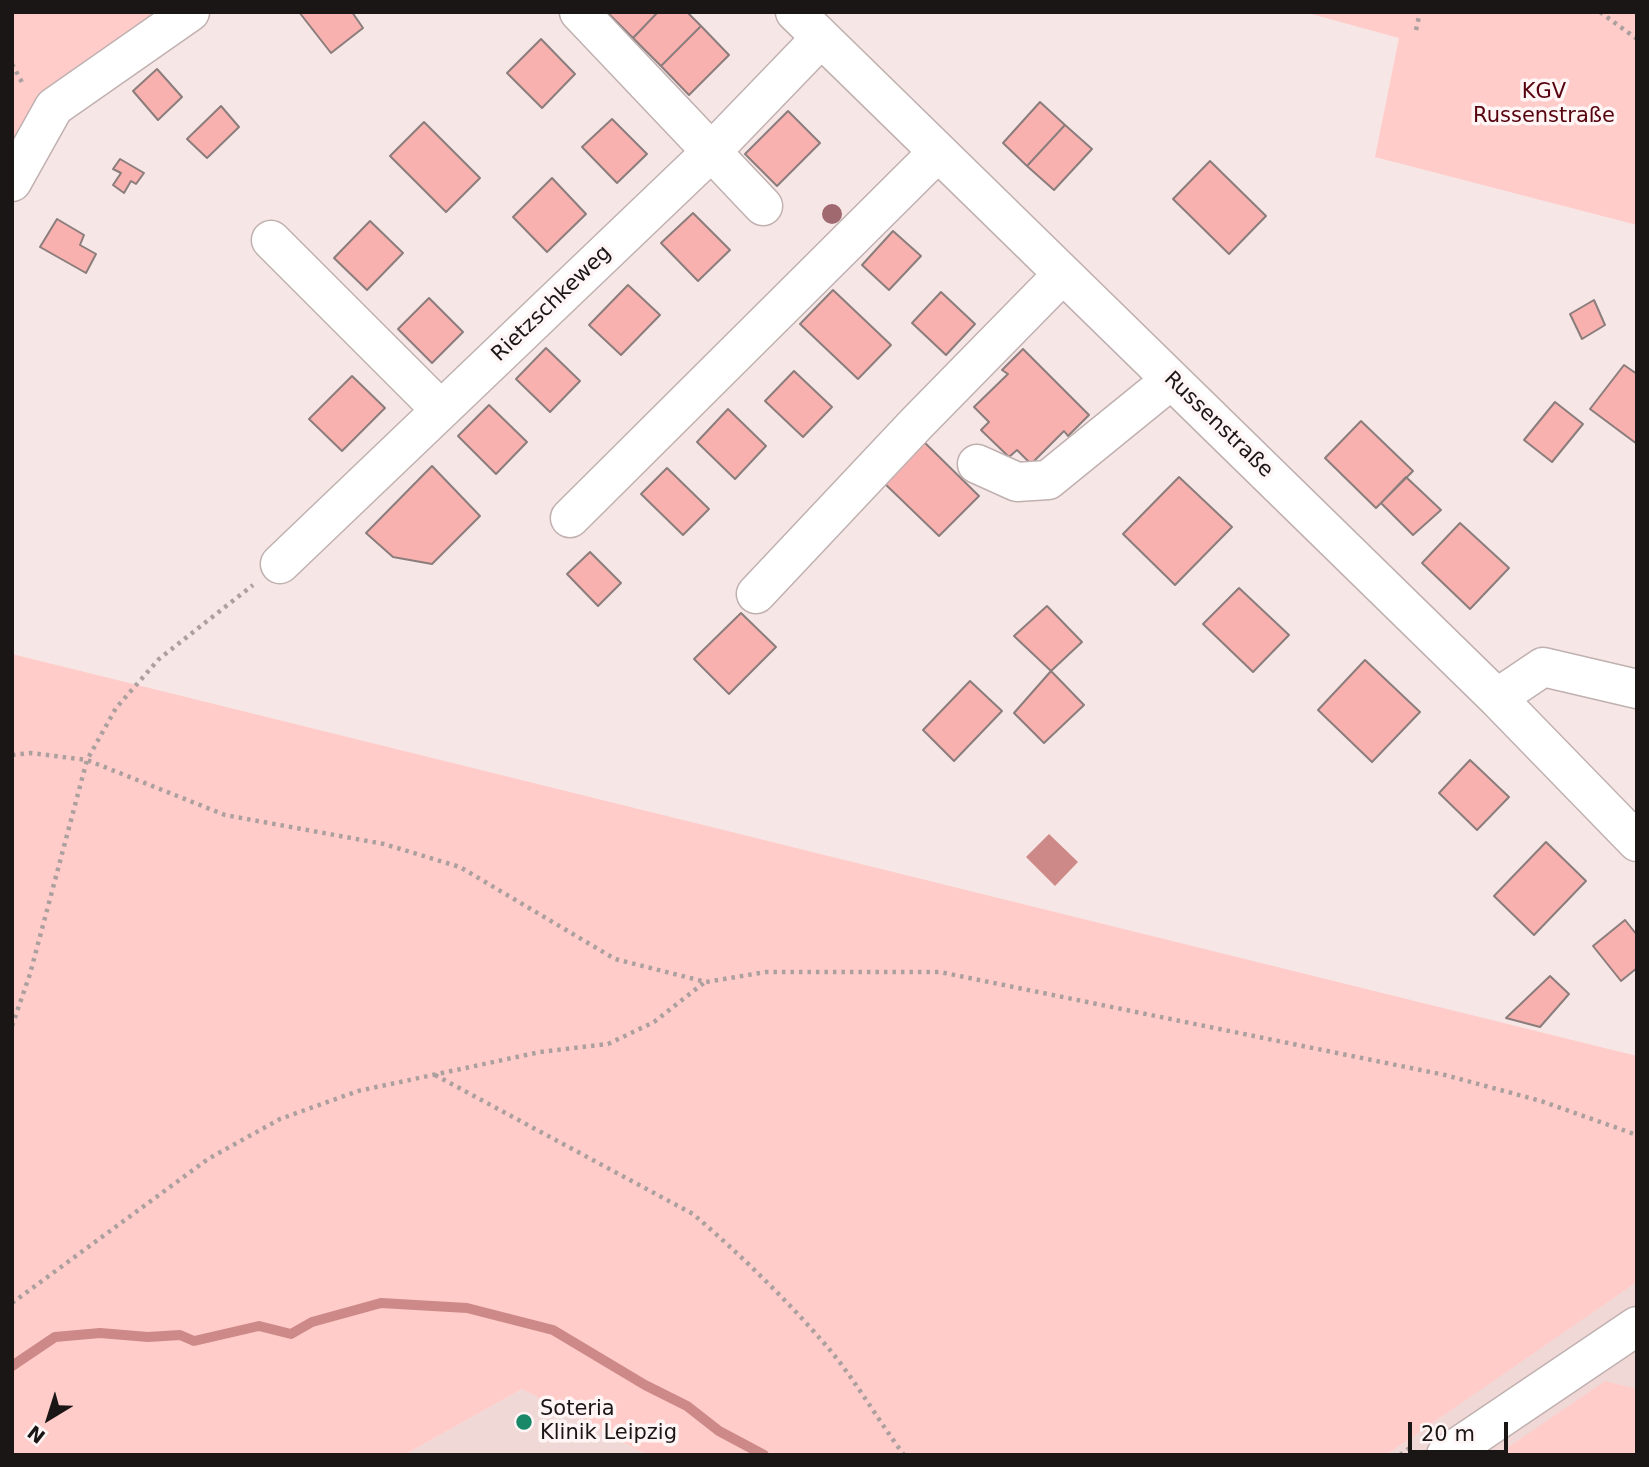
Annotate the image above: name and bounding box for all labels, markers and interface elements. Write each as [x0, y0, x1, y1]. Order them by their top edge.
park label: KGV Russenstraße [1473, 80, 1615, 130]
street label: Rietzschkeweg [487, 241, 617, 367]
street label: Russenstraße [1158, 367, 1278, 483]
north arrow [14, 1383, 84, 1453]
place label: Soteria Klinik Leipzig [540, 1397, 677, 1447]
scale bar [1411, 1408, 1511, 1452]
marker: Soteria Klinik Leipzig [514, 1412, 534, 1432]
text: N [23, 1421, 49, 1448]
text: 20 m [1421, 1422, 1475, 1446]

